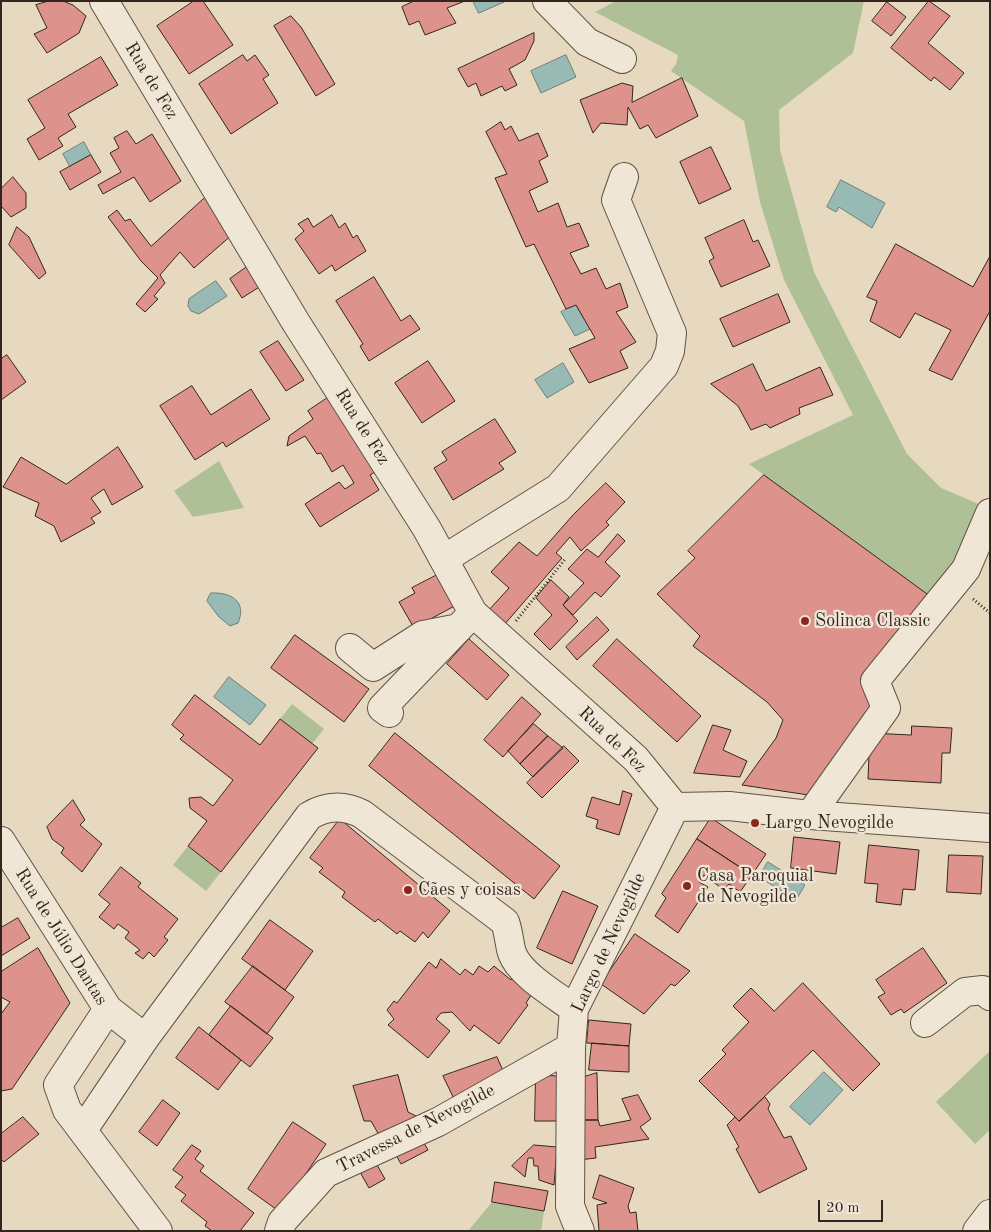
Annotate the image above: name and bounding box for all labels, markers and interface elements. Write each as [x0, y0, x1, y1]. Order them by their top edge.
street label: Rua de Fez [120, 38, 182, 124]
street label: Rua de Fez [330, 385, 394, 469]
place label: Solinca Classic [815, 610, 930, 632]
marker: Solinca Classic [799, 615, 811, 627]
street label: Rua de Fez [573, 702, 651, 778]
place label: Largo Nevogilde [765, 812, 894, 834]
marker: Largo Nevogilde [749, 817, 761, 829]
street label: Rua de Júlio Dantas [10, 864, 112, 1010]
place label: Casa Paroquial de Nevogilde [697, 865, 814, 908]
street label: Largo de Nevogilde [567, 870, 651, 1016]
place label: Cães y coisas [418, 879, 521, 901]
marker: Casa Paroquial de Nevogilde [681, 880, 693, 892]
marker: Cães y coisas [402, 884, 414, 896]
street label: Travessa de Nevogilde [333, 1080, 499, 1178]
scale bar [821, 1190, 886, 1222]
text: 20 m [826, 1201, 860, 1216]

